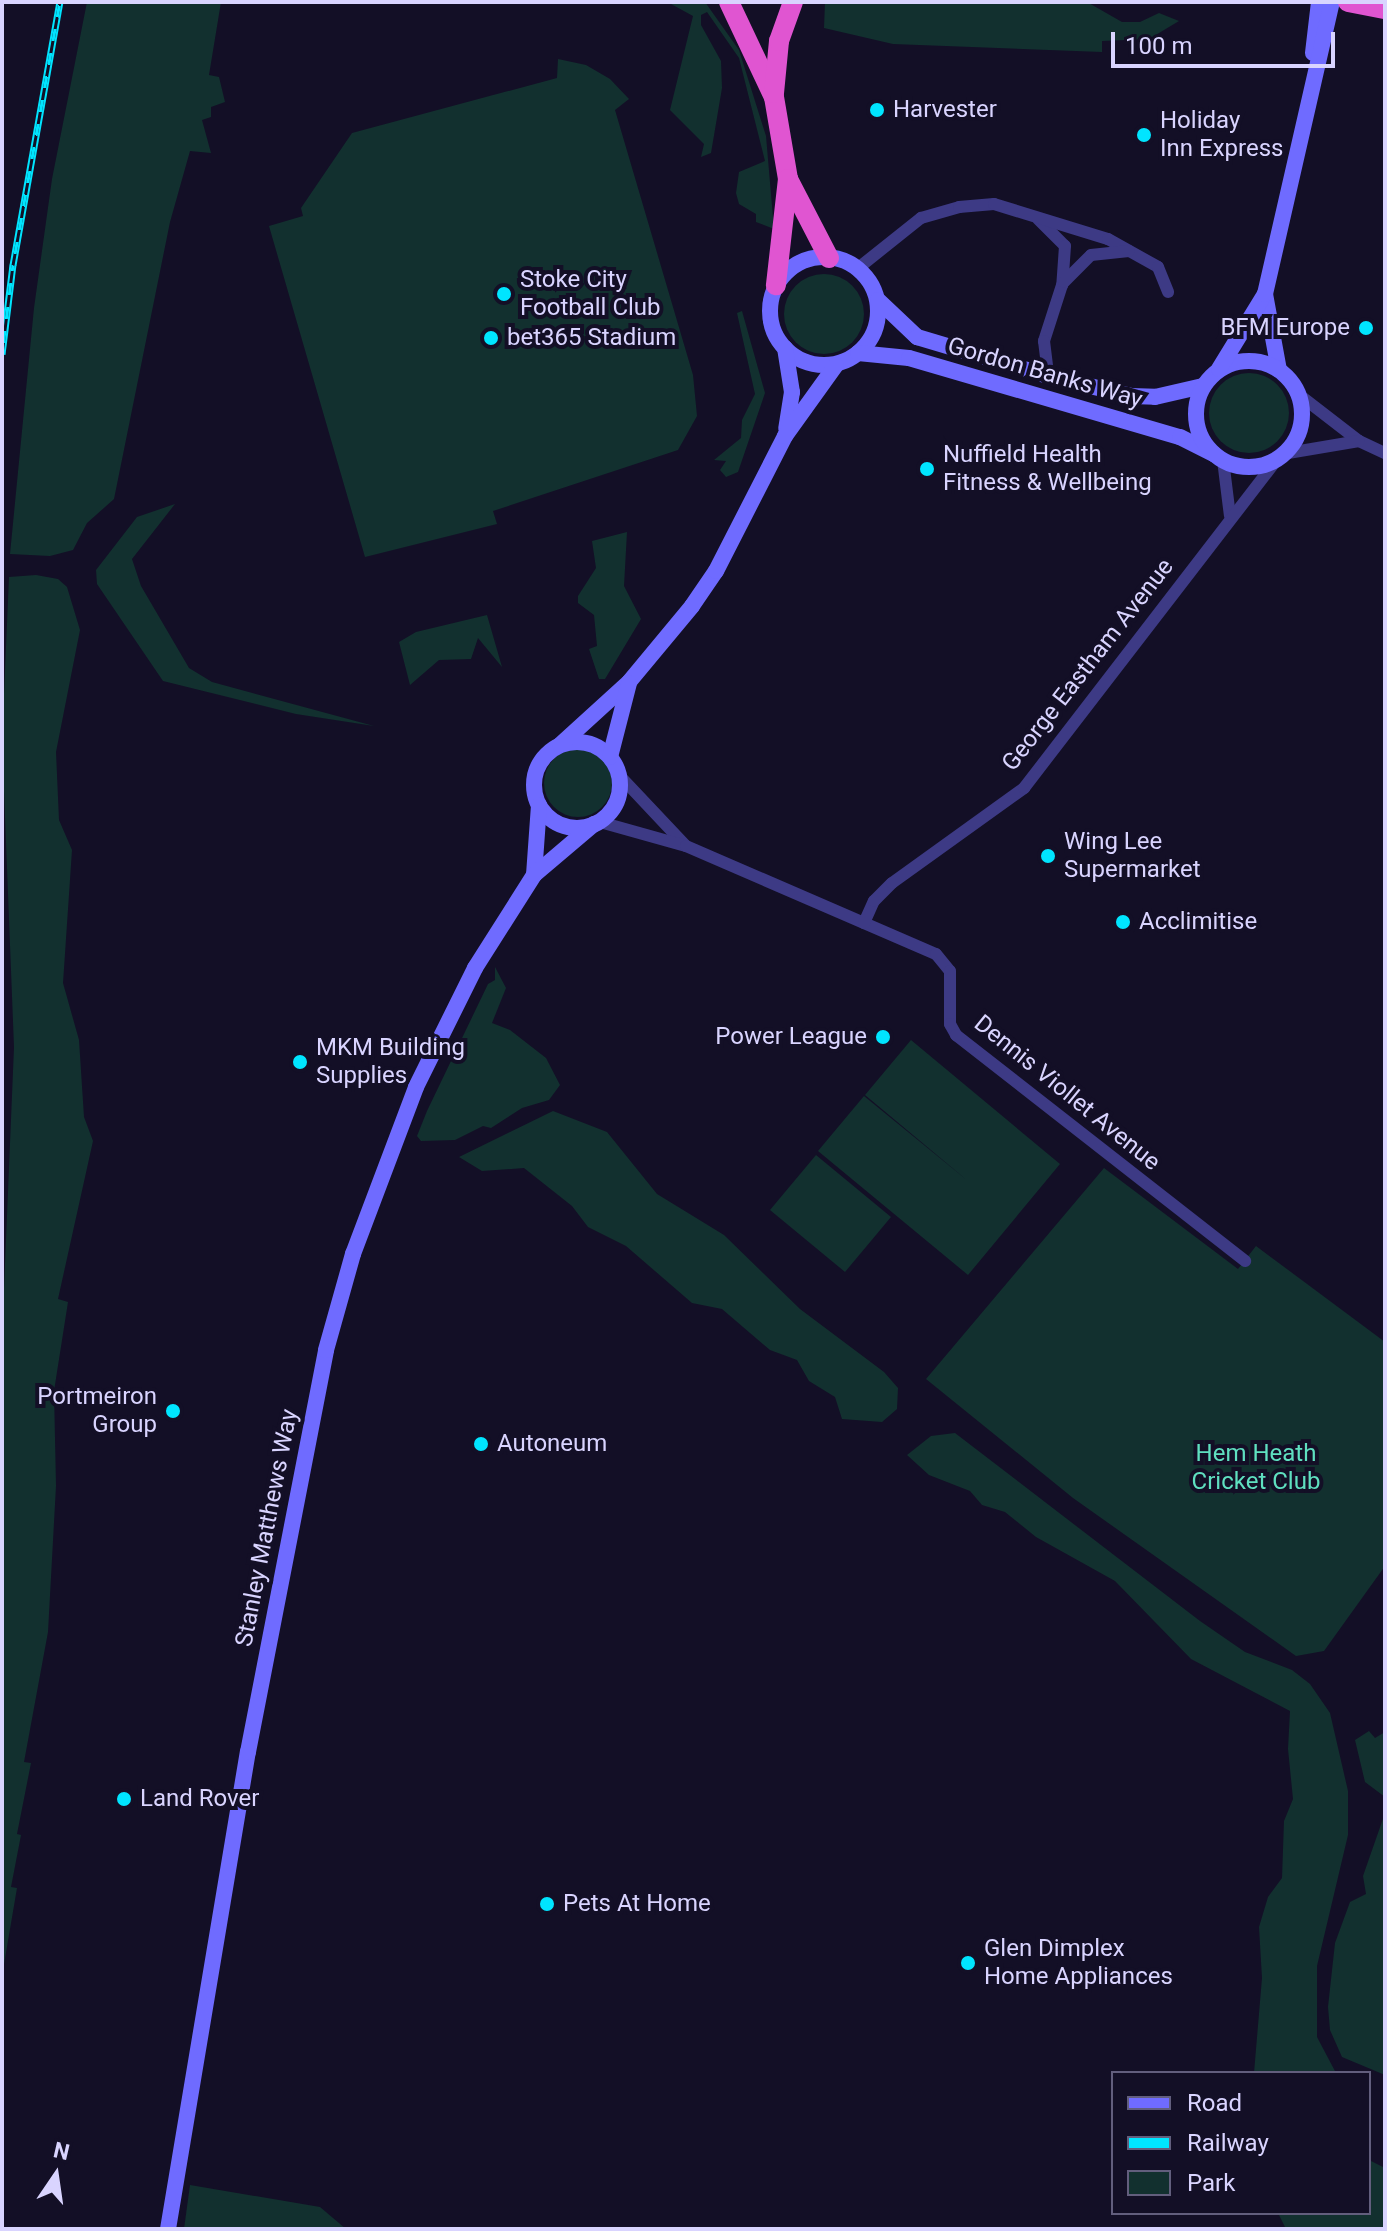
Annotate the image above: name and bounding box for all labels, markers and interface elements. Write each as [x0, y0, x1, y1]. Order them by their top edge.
scale bar [1115, 16, 1339, 66]
text: 100 m [1125, 32, 1192, 60]
place label: Harvester [893, 96, 997, 124]
marker: Harvester [868, 101, 886, 119]
place label: Holiday Inn Express [1160, 107, 1283, 163]
marker: Holiday Inn Express [1135, 126, 1153, 144]
place label: Stoke City Football Club [520, 266, 661, 322]
marker: Stoke City Football Club [495, 285, 513, 303]
place label: BFM Europe [1220, 314, 1350, 342]
marker: BFM Europe [1357, 319, 1375, 337]
place label: bet365 Stadium [507, 324, 676, 352]
marker: bet365 Stadium [482, 329, 500, 347]
street label: Gordon Banks Way [944, 331, 1146, 415]
place label: Nuffield Health Fitness & Wellbeing [943, 441, 1152, 497]
marker: Nuffield Health Fitness & Wellbeing [918, 460, 936, 478]
street label: George Eastham Avenue [996, 553, 1180, 777]
place label: Wing Lee Supermarket [1064, 828, 1201, 884]
marker: Wing Lee Supermarket [1039, 847, 1057, 865]
place label: Acclimitise [1139, 908, 1257, 936]
marker: Acclimitise [1114, 913, 1132, 931]
street label: Dennis Viollet Avenue [968, 1009, 1166, 1177]
place label: Power League [715, 1023, 867, 1051]
marker: Power League [874, 1028, 892, 1046]
place label: MKM Building Supplies [316, 1034, 465, 1090]
marker: MKM Building Supplies [291, 1053, 309, 1071]
place label: Portmeiron Group [37, 1383, 157, 1439]
marker: Portmeiron Group [164, 1402, 182, 1420]
street label: Stanley Matthews Way [230, 1407, 304, 1649]
place label: Autoneum [497, 1430, 607, 1458]
marker: Autoneum [472, 1435, 490, 1453]
park label: Hem Heath Cricket Club [1192, 1440, 1320, 1496]
place label: Land Rover [140, 1785, 259, 1813]
marker: Land Rover [115, 1790, 133, 1808]
place label: Pets At Home [563, 1890, 711, 1918]
marker: Pets At Home [538, 1895, 556, 1913]
place label: Glen Dimplex Home Appliances [984, 1935, 1173, 1991]
marker: Glen Dimplex Home Appliances [959, 1954, 977, 1972]
legend [1111, 2071, 1371, 2215]
text: Road [1187, 2089, 1242, 2117]
text: Railway [1187, 2129, 1269, 2157]
north arrow [16, 2135, 96, 2215]
text: N [51, 2137, 72, 2165]
text: Park [1187, 2169, 1235, 2197]

